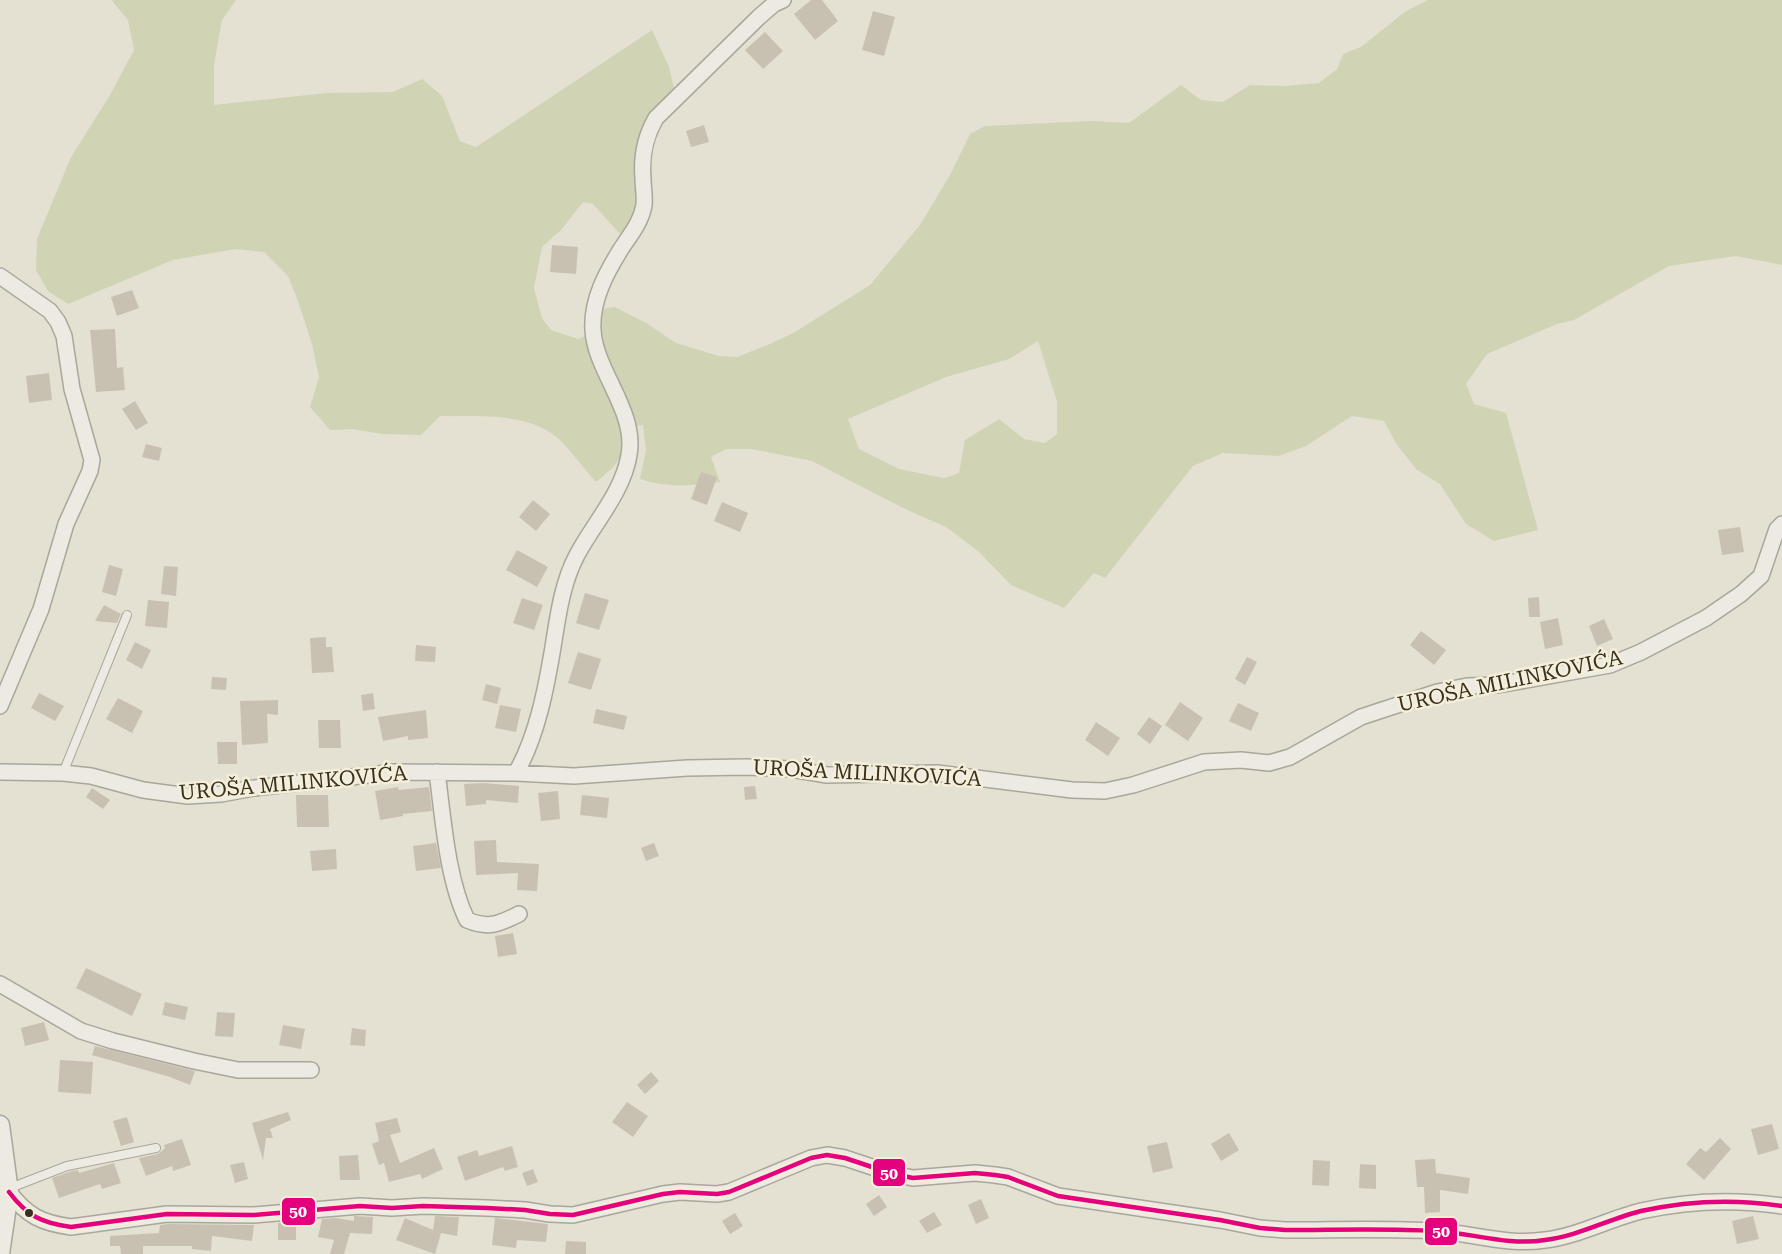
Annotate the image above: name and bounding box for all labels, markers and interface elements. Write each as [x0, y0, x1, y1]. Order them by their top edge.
street label: UROŠA MILINKOVIĆA [1395, 644, 1625, 717]
street label: UROŠA MILINKOVIĆA [752, 754, 982, 791]
street label: UROŠA MILINKOVIĆA [178, 760, 409, 805]
line badge: 50 [872, 1158, 906, 1187]
text: 50 [880, 1164, 898, 1183]
line badge: 50 [281, 1197, 316, 1226]
text: 50 [289, 1202, 307, 1221]
unlabelled marker [23, 1207, 35, 1219]
line badge: 50 [1424, 1217, 1458, 1246]
text: 50 [1432, 1222, 1450, 1241]

